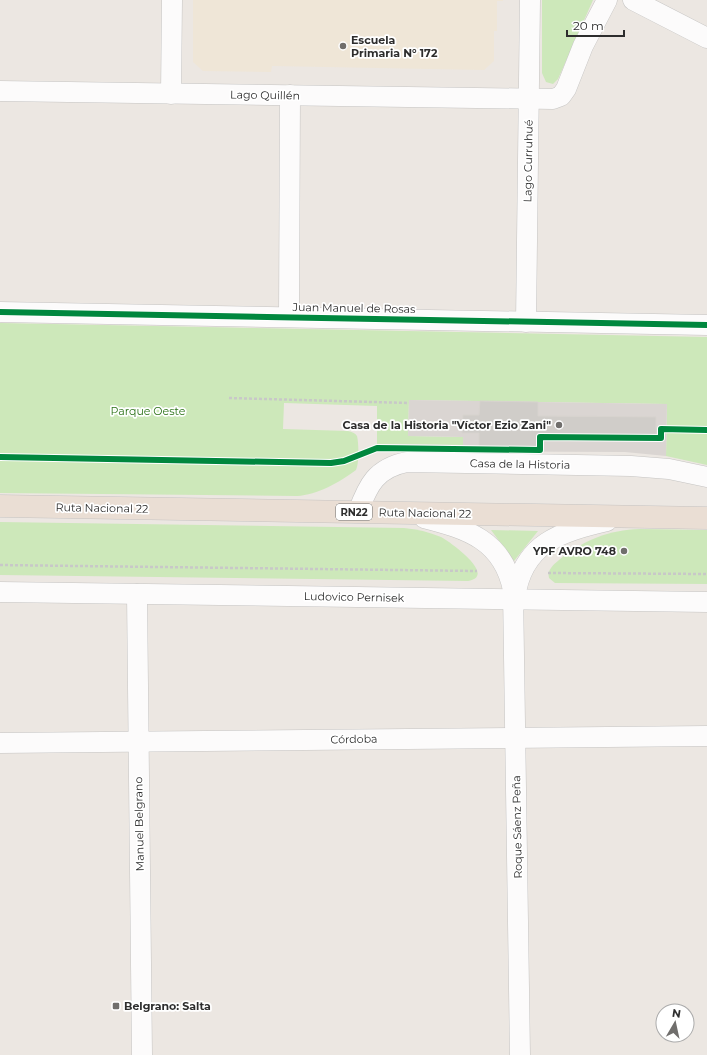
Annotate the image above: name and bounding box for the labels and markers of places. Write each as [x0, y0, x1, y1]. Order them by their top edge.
place label: Escuela Primaria N° 172 [351, 33, 438, 60]
marker: Escuela Primaria N° 172 [338, 41, 348, 51]
place label: Casa de la Historia "Víctor Ezio Zani" [343, 418, 551, 432]
marker: Casa de la Historia "Víctor Ezio Zani" [554, 420, 564, 430]
place label: YPF AVRO 748 [532, 544, 616, 558]
marker: YPF AVRO 748 [619, 546, 629, 556]
place label: Belgrano: Salta [124, 999, 211, 1013]
marker: Belgrano: Salta [111, 1001, 121, 1011]

